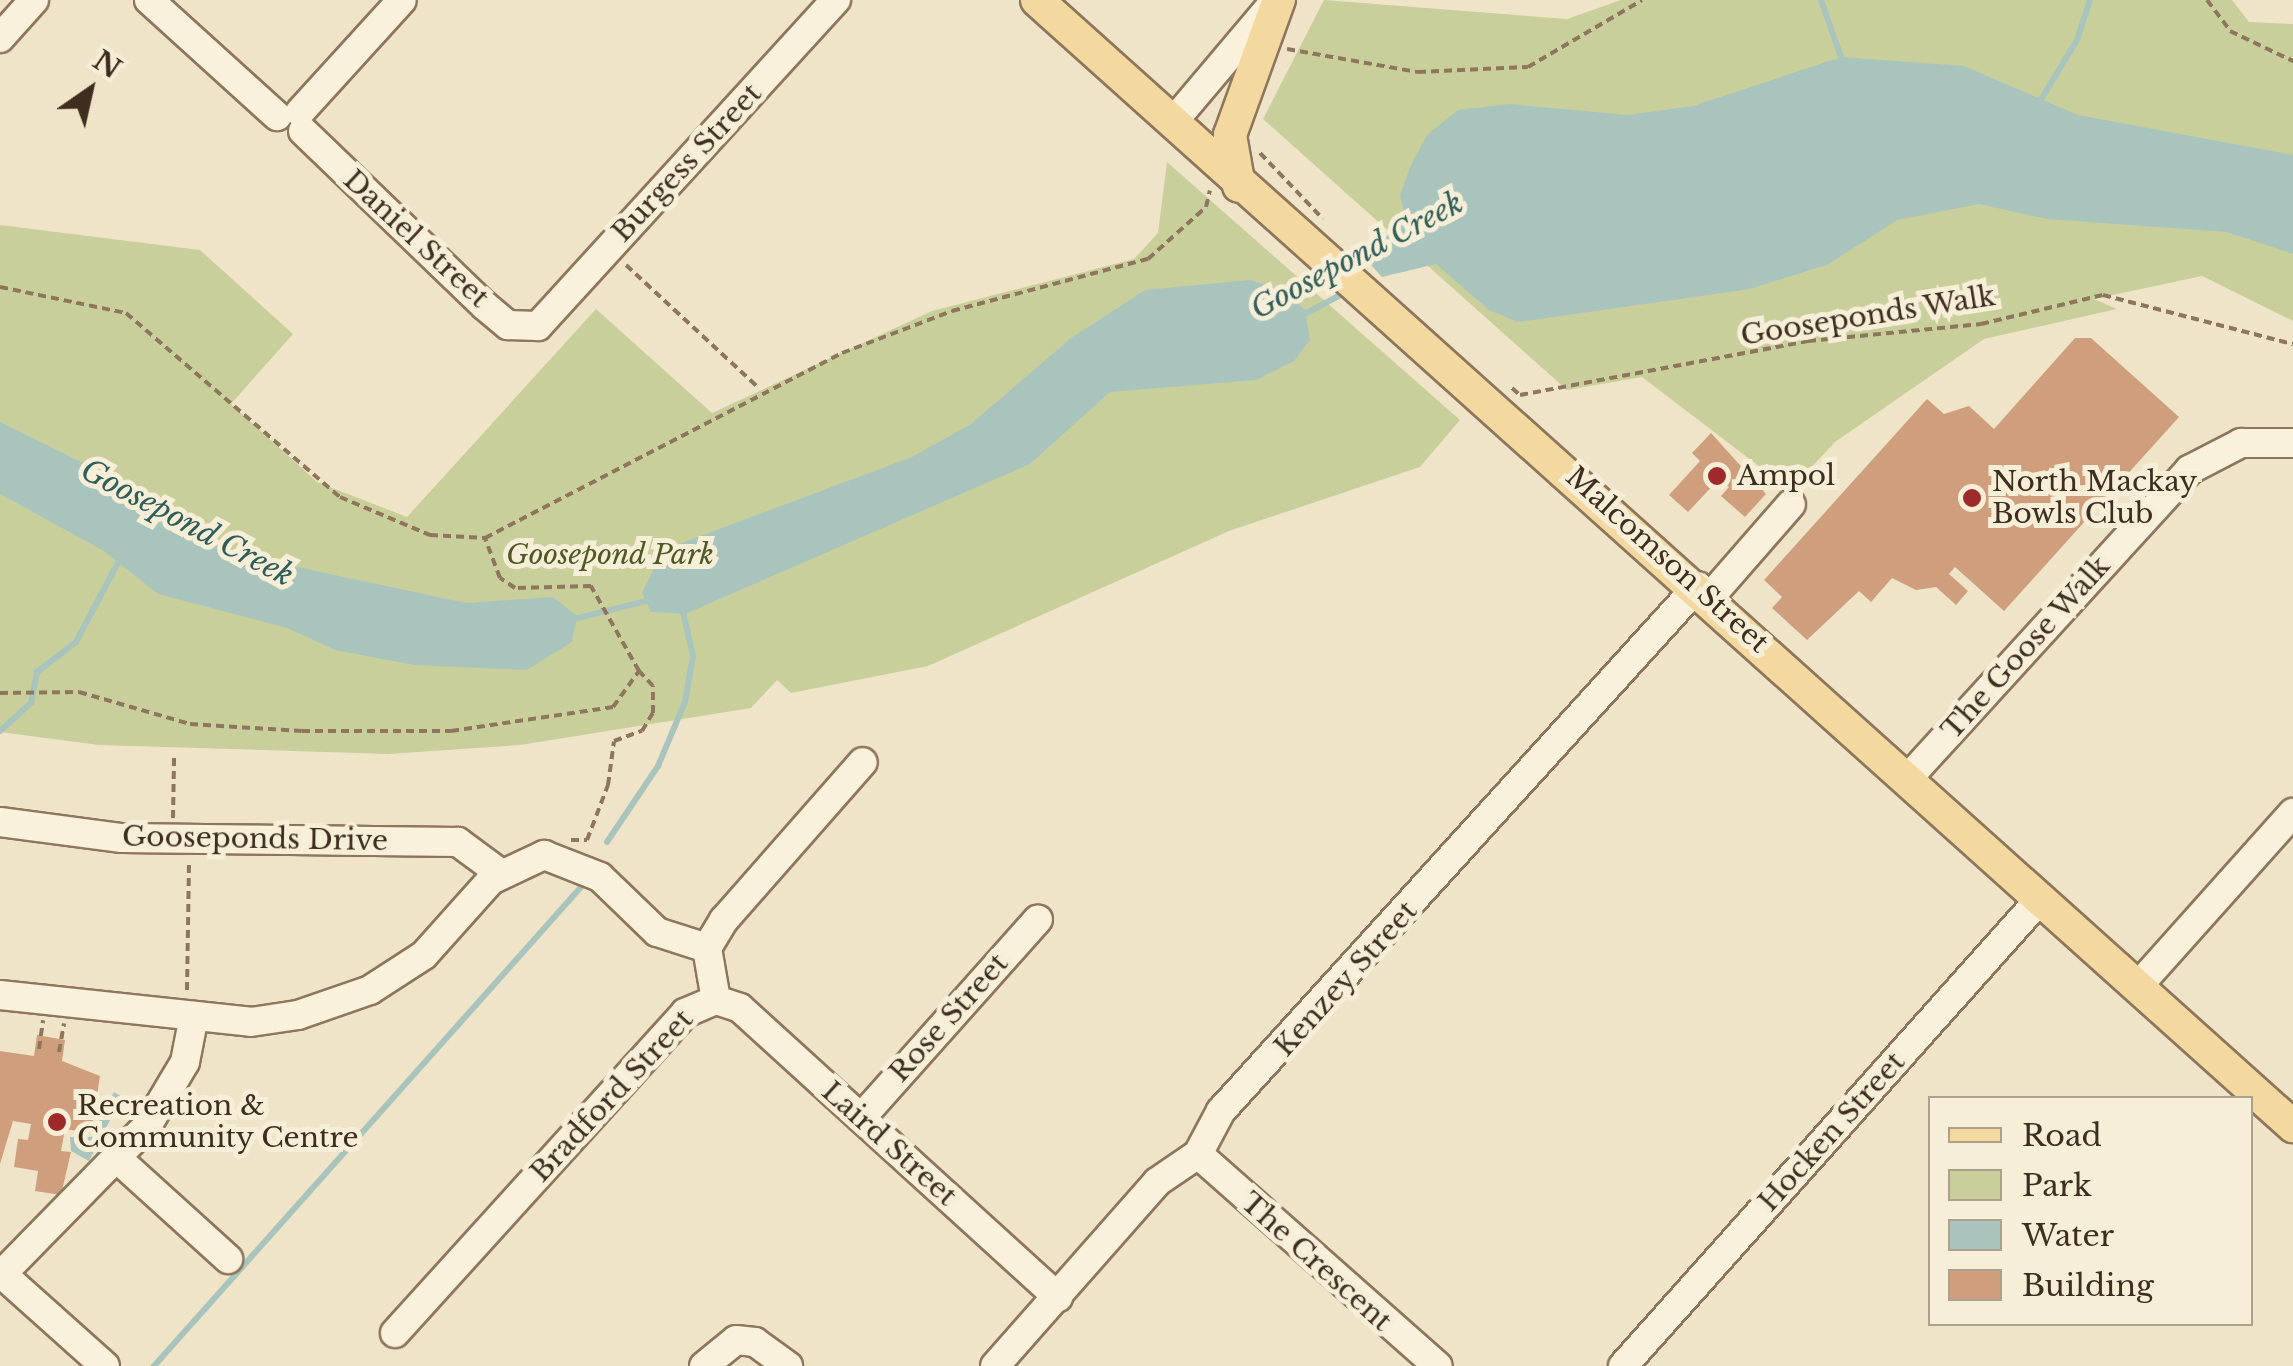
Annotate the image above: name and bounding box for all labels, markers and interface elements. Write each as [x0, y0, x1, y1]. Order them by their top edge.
north arrow [40, 40, 140, 140]
text: N [86, 43, 128, 87]
street label: Burgess Street [605, 77, 769, 249]
street label: Daniel Street [336, 163, 496, 315]
water label: Goosepond Creek [1244, 185, 1470, 327]
street label: Gooseponds Walk [1738, 279, 1998, 353]
water label: Goosepond Creek [74, 452, 300, 594]
place label: Ampol [1737, 459, 1835, 493]
street label: Malcomson Street [1559, 460, 1775, 660]
marker: Ampol [1706, 465, 1728, 487]
place label: North Mackay Bowls Club [1992, 465, 2197, 531]
marker: North Mackay Bowls Club [1961, 487, 1983, 509]
park label: Goosepond Park [506, 538, 714, 572]
street label: The Goose Walk [1935, 549, 2117, 747]
street label: Gooseponds Drive [122, 820, 388, 858]
street label: Kenzey Street [1267, 894, 1425, 1064]
street label: Rose Street [883, 947, 1015, 1089]
street label: Bradford Street [524, 1003, 700, 1189]
street label: Hocken Street [1752, 1046, 1912, 1218]
street label: Laird Street [815, 1075, 963, 1213]
place label: Recreation & Community Centre [77, 1089, 359, 1155]
legend [1928, 1096, 2253, 1326]
marker: Recreation & Community Centre [46, 1111, 68, 1133]
text: Road [2022, 1117, 2102, 1154]
text: Park [2022, 1167, 2092, 1204]
street label: The Crescent [1234, 1186, 1398, 1338]
text: Water [2022, 1217, 2114, 1254]
text: Building [2022, 1267, 2154, 1304]

